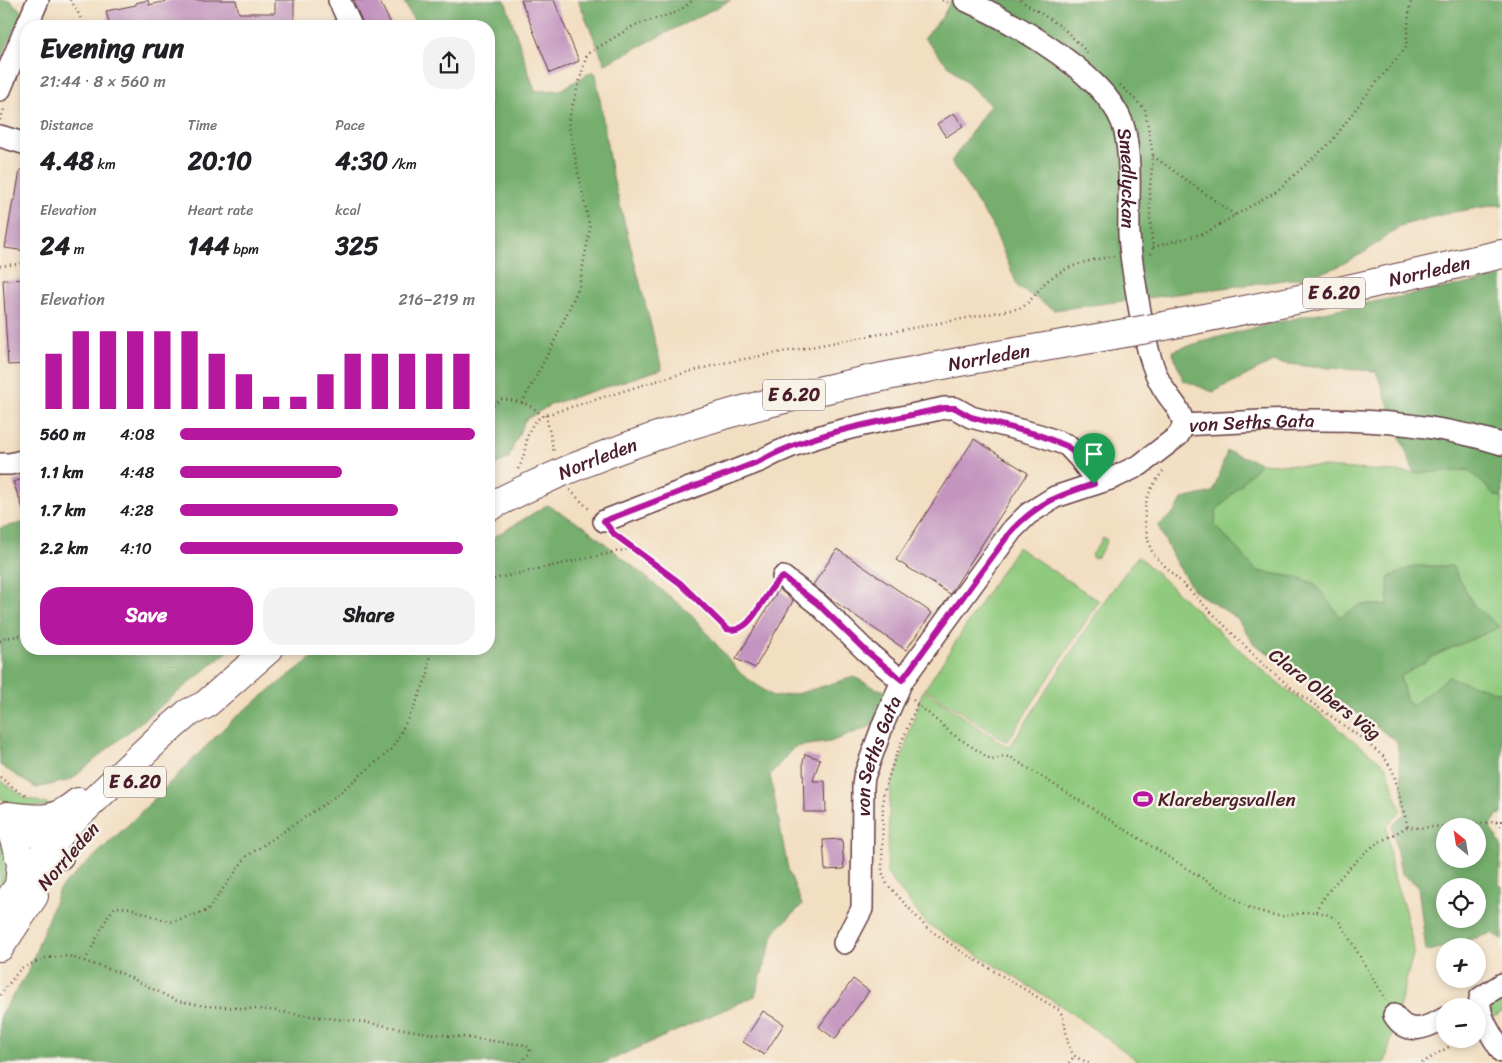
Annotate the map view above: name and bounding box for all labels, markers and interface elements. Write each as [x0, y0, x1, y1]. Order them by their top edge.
text: Evening run [40, 23, 184, 72]
button: share [423, 37, 475, 89]
text: 21:44 · 8 × 560 m [40, 67, 166, 96]
text: Distance [40, 113, 93, 138]
text: Time [188, 113, 217, 138]
text: Pace [335, 113, 365, 138]
street label: Smedlyckan [1108, 125, 1146, 229]
text: 4.48 [40, 138, 94, 183]
text: 20:10 [188, 138, 252, 183]
text: 4:30 [335, 138, 388, 183]
text: km [94, 152, 116, 177]
text: /km [388, 152, 417, 177]
text: Elevation [40, 198, 97, 223]
text: Heart rate [188, 198, 253, 223]
text: kcal [335, 198, 361, 223]
text: 24 [40, 223, 70, 268]
text: 144 [188, 223, 230, 268]
text: 325 [335, 223, 379, 268]
text: m [70, 237, 84, 262]
text: bpm [230, 237, 259, 262]
street label: Norrleden [1385, 245, 1473, 296]
road number: E 6.20 [1303, 278, 1365, 308]
text: Elevation [40, 285, 105, 314]
text: 216–219 m [398, 285, 475, 314]
street label: Norrleden [945, 333, 1032, 380]
road number: E 6.20 [763, 380, 825, 410]
street label: von Seths Gata [1188, 403, 1315, 441]
text: 560 m [40, 420, 85, 449]
text: 4:08 [120, 420, 155, 449]
street label: Norrleden [552, 428, 642, 489]
pin [1073, 433, 1115, 484]
icon: arrive [1080, 440, 1108, 468]
text: 1.1 km [40, 458, 84, 487]
text: 4:48 [120, 458, 154, 487]
text: 1.7 km [40, 496, 86, 525]
text: 4:28 [120, 496, 154, 525]
text: 2.2 km [40, 534, 88, 563]
text: 4:10 [120, 534, 152, 563]
button: Save [40, 587, 253, 645]
button: Share [263, 587, 475, 645]
street label: Clara Olbers Väg [1261, 639, 1389, 749]
street label: von Seths Gata [846, 690, 910, 816]
road number: E 6.20 [104, 766, 166, 798]
place label: Klarebergsvallen [1158, 783, 1296, 816]
sports icon: Klarebergsvallen [1132, 788, 1154, 810]
street label: Norrleden [28, 814, 108, 898]
north arrow [1436, 818, 1486, 868]
map controls [1436, 818, 1486, 1048]
button: locate [1436, 878, 1486, 928]
button: + [1436, 938, 1486, 988]
button: − [1436, 998, 1486, 1048]

